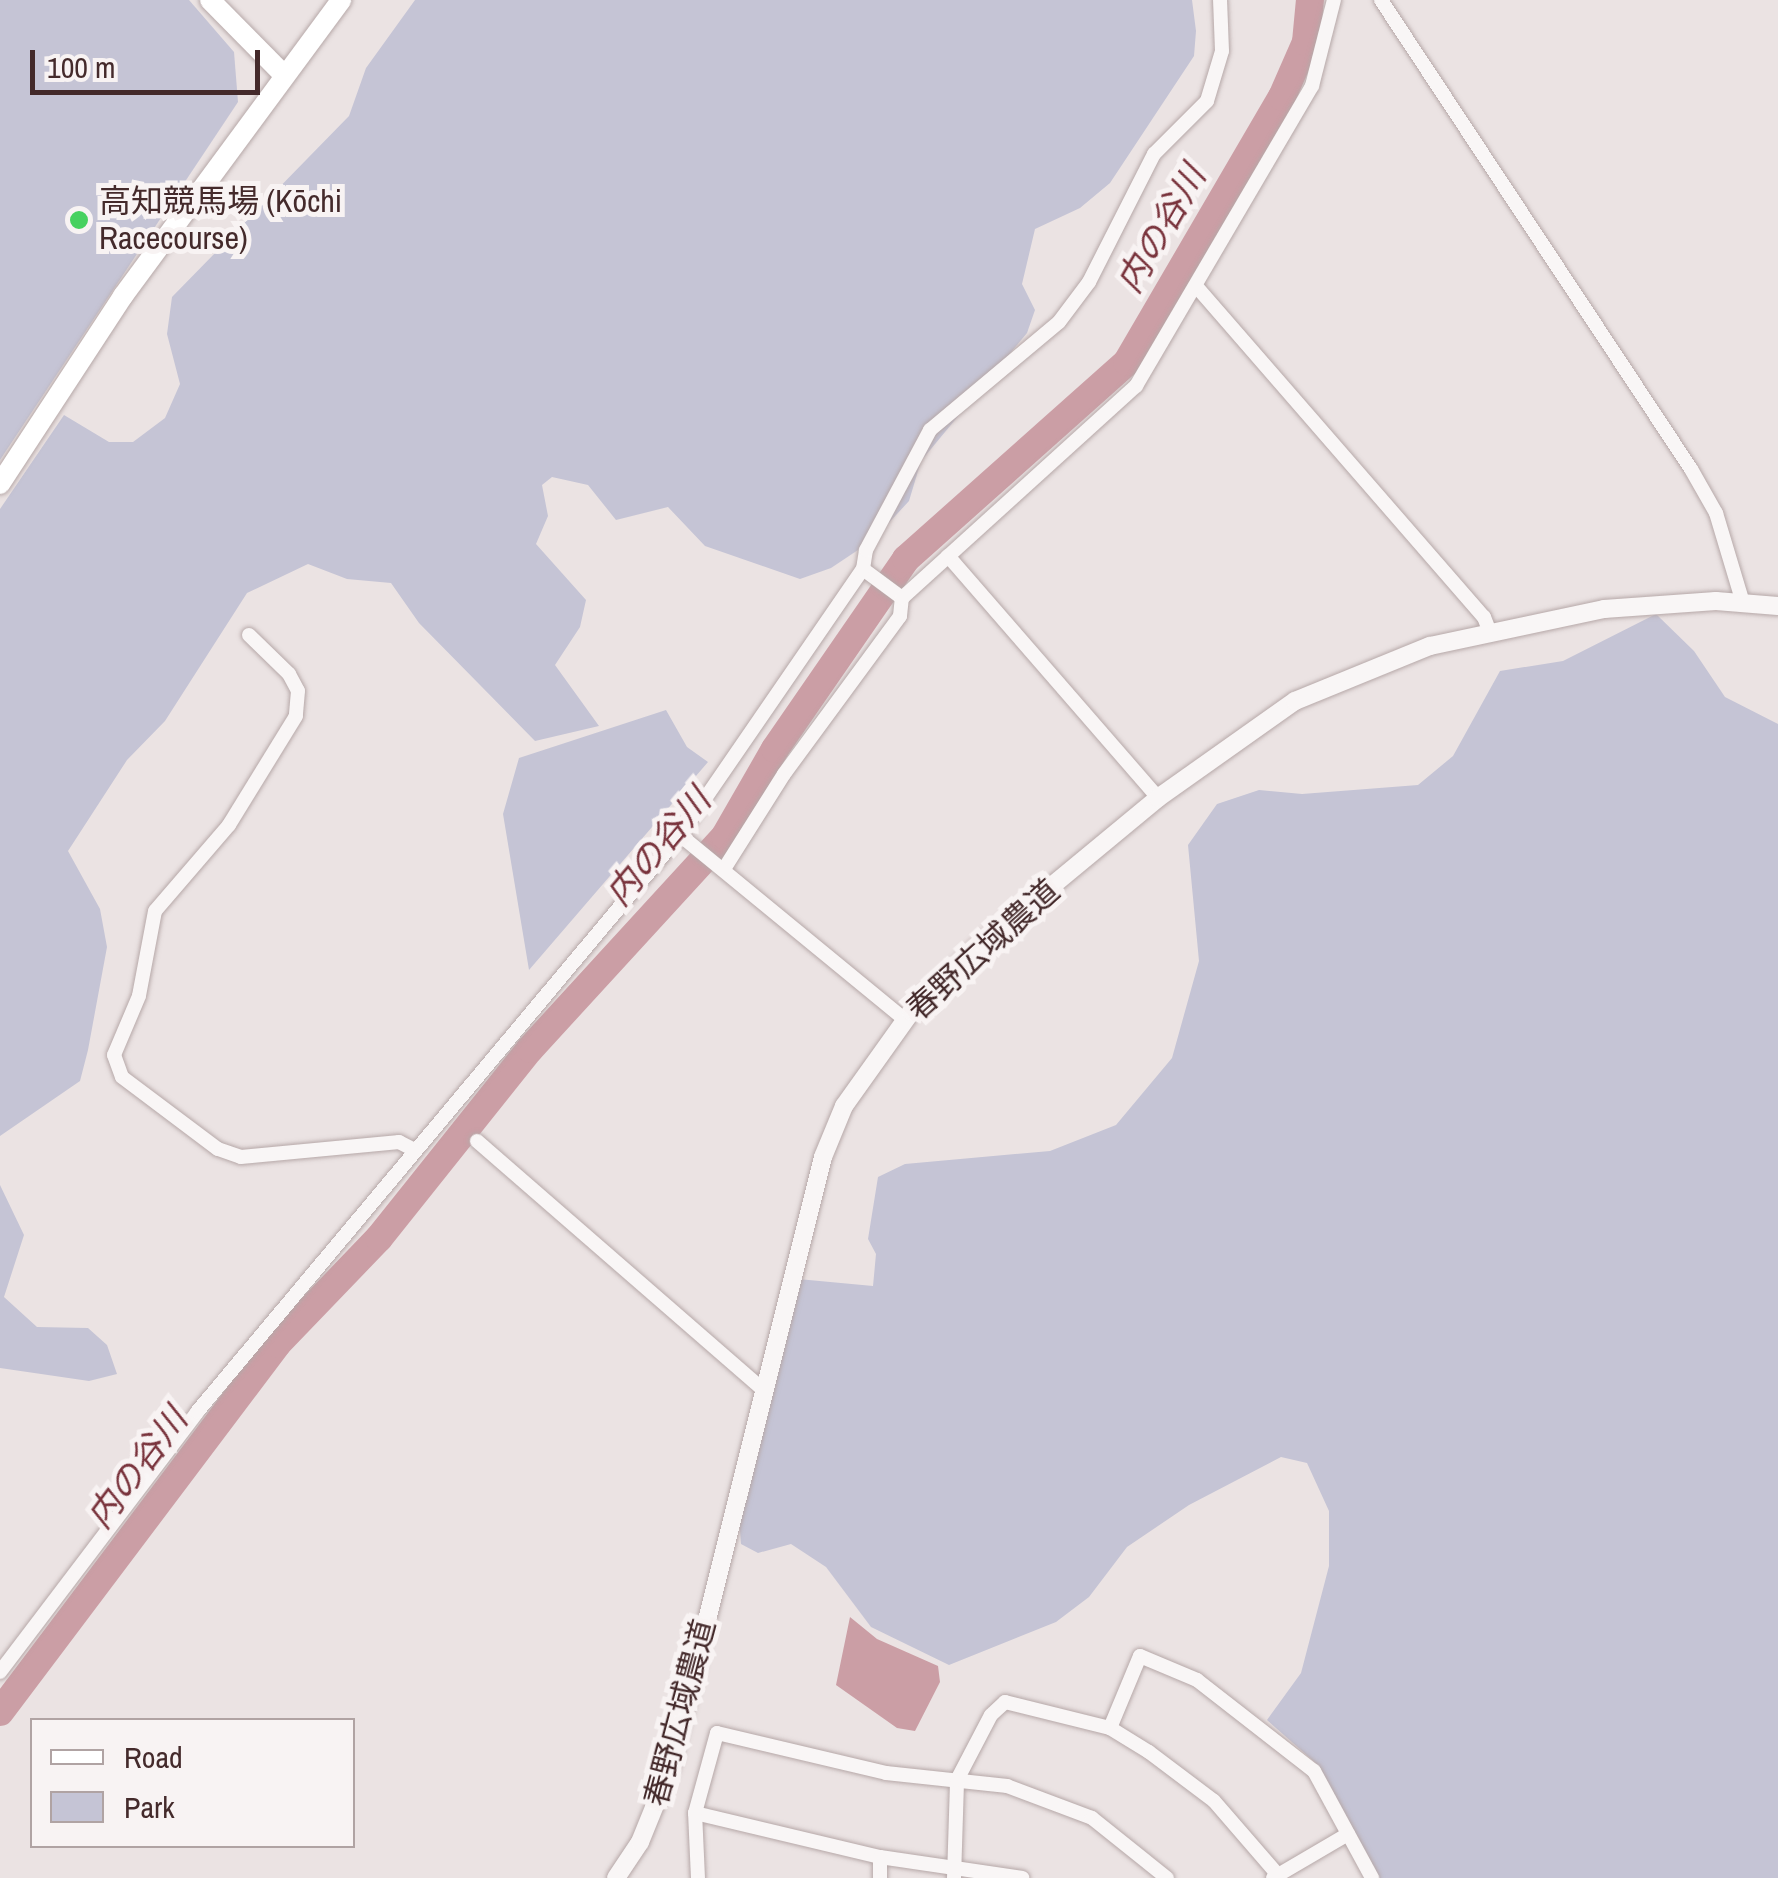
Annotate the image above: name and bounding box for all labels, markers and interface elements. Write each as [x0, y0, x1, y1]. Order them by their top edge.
scale bar [35, 30, 265, 92]
text: 100 m [47, 47, 115, 87]
water label: 内の谷川 [1108, 158, 1214, 300]
place label: 高知競馬場 (Kōchi Racecourse) [99, 183, 342, 258]
marker: 高知競馬場 (Kōchi Racecourse) [68, 209, 90, 231]
water label: 内の谷川 [597, 780, 719, 914]
street label: 春野広域農道 [899, 871, 1067, 1029]
water label: 内の谷川 [78, 1399, 196, 1537]
street label: 春野広域農道 [637, 1615, 723, 1811]
legend [30, 1718, 355, 1848]
text: Road [124, 1737, 183, 1777]
text: Park [124, 1787, 175, 1827]

